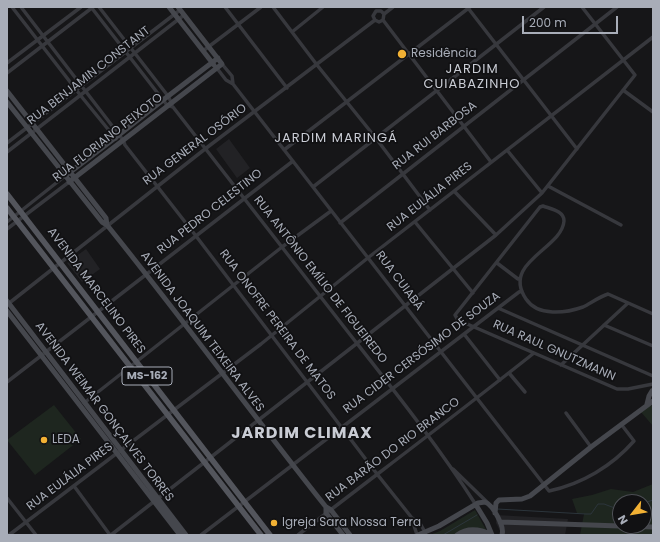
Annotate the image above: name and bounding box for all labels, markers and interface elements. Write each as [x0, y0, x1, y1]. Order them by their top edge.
scale bar [524, 8, 620, 34]
text: 200 m [529, 14, 567, 31]
street label: RUA BENJAMIN CONSTANT [25, 24, 153, 128]
place label: Residência [411, 47, 477, 61]
marker: Residência [396, 48, 408, 60]
district label: JARDIM CUIABAZINHO [423, 62, 521, 93]
street label: RUA FLORIANO PEIXOTO [50, 91, 166, 185]
street label: RUA RUI BARBOSA [390, 99, 480, 173]
street label: RUA GENERAL OSÓRIO [140, 101, 250, 189]
district label: JARDIM MARINGÁ [274, 131, 398, 147]
street label: RUA EULÁLIA PIRES [385, 159, 475, 235]
street label: RUA PEDRO CELESTINO [155, 167, 265, 257]
street label: RUA ANTÔNIO EMÍLIO DE FIGUEIREDO [250, 194, 390, 366]
street label: AVENIDA MARCELINO PIRES [44, 225, 148, 357]
street label: RUA ONOFRE PEREIRA DE MATOS [216, 247, 338, 403]
street label: AVENIDA JOAQUIM TEIXEIRA ALVES [137, 249, 267, 415]
street label: RUA CUIABÁ [372, 249, 426, 313]
street label: RUA CIDER CERSÓSIMO DE SOUZA [341, 289, 503, 417]
street label: RUA RAUL GNUTZMANN [490, 317, 618, 385]
street label: AVENIDA WEIMAR GONÇALVES TORRES [32, 319, 176, 505]
road number: MS-162 [122, 367, 172, 385]
street label: RUA BARÃO DO RIO BRANCO [323, 395, 463, 505]
district label: JARDIM CLIMAX [231, 424, 373, 444]
place label: LEDA [52, 433, 80, 447]
marker: LEDA [39, 435, 49, 445]
street label: RUA EULÁLIA PIRES [24, 440, 116, 514]
north arrow [612, 494, 652, 534]
text: N [614, 512, 632, 527]
place label: Igreja Sara Nossa Terra [282, 516, 421, 530]
marker: Igreja Sara Nossa Terra [269, 518, 279, 528]

